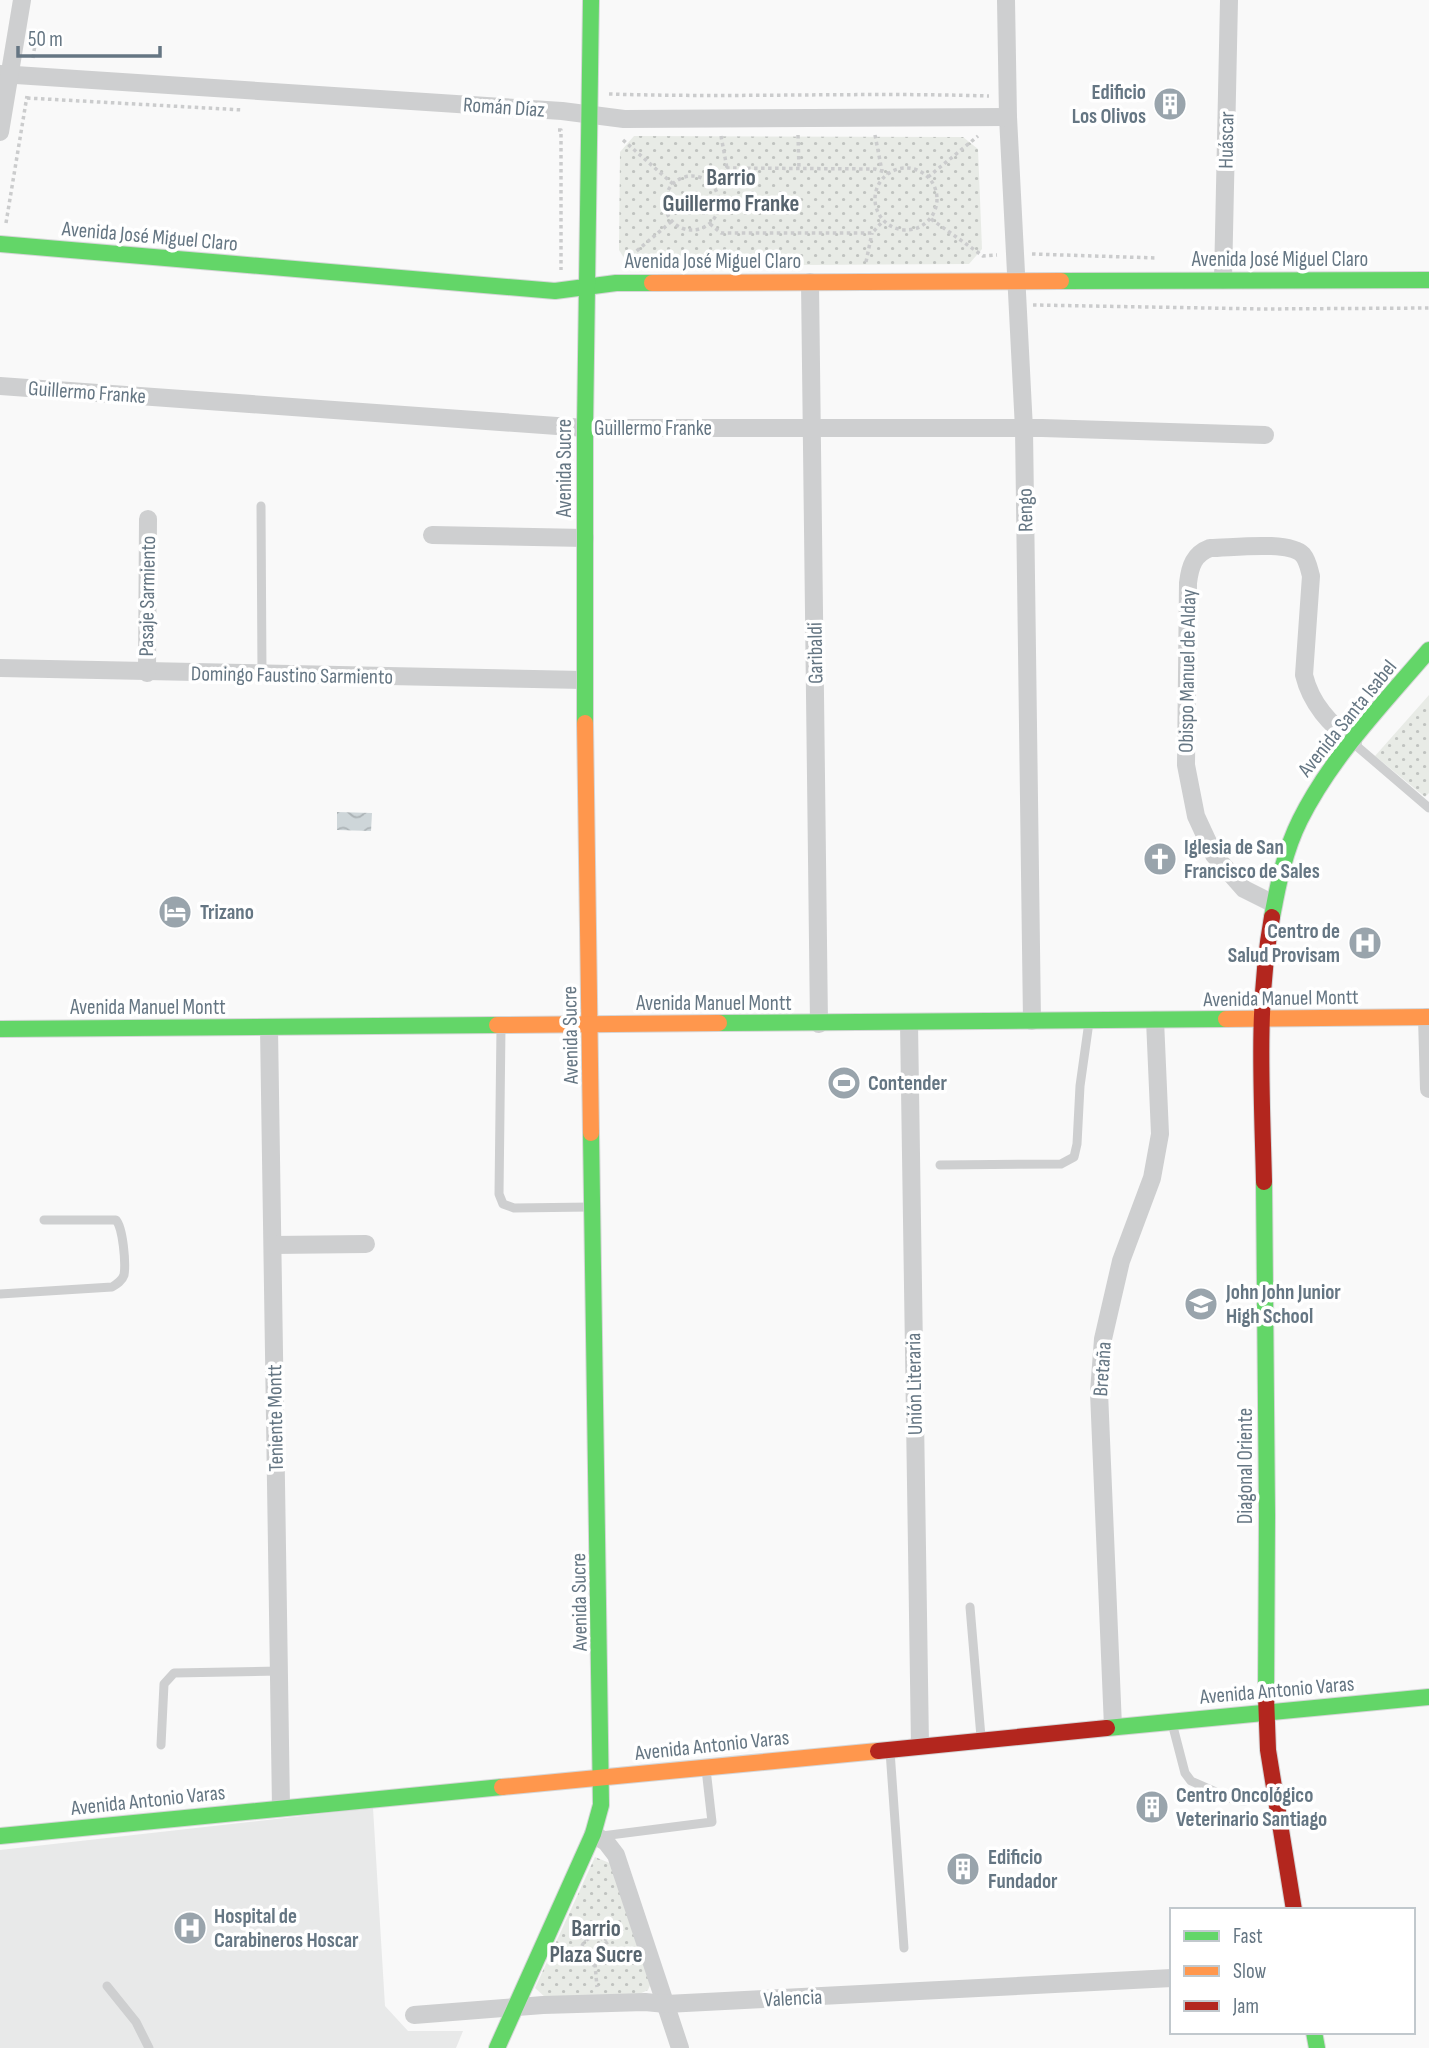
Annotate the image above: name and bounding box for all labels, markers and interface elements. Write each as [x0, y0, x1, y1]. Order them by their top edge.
scale bar [18, 14, 159, 58]
text: 50 m [28, 27, 63, 52]
place label: Edificio Los Olivos [1072, 80, 1146, 129]
building icon: Edificio Los Olivos [1151, 85, 1189, 123]
street label: Román Díaz [462, 92, 546, 123]
street label: Huáscar [1214, 111, 1239, 169]
district label: Barrio Guillermo Franke [663, 164, 799, 218]
street label: Avenida José Miguel Claro [60, 216, 239, 257]
street label: Avenida José Miguel Claro [1191, 247, 1368, 272]
street label: Avenida José Miguel Claro [624, 249, 801, 274]
street label: Guillermo Franke [27, 376, 147, 409]
street label: Guillermo Franke [594, 416, 712, 441]
street label: Avenida Sucre [552, 419, 577, 518]
street label: Rengo [1013, 488, 1038, 532]
street label: Pasaje Sarmiento [134, 535, 161, 657]
street label: Obispo Manuel de Alday [1174, 589, 1201, 753]
street label: Garibaldi [802, 622, 829, 684]
street label: Avenida Santa Isabel [1292, 655, 1402, 783]
street label: Domingo Faustino Sarmiento [191, 661, 393, 690]
place label: Iglesia de San Francisco de Sales [1184, 835, 1320, 884]
church icon: Iglesia de San Francisco de Sales [1141, 840, 1179, 878]
hotel icon: Trizano [156, 893, 194, 931]
place label: Trizano [200, 900, 254, 925]
place label: Centro de Salud Provisam [1228, 919, 1340, 968]
hospital icon: Centro de Salud Provisam [1346, 924, 1384, 962]
street label: Avenida Manuel Montt [1202, 985, 1359, 1012]
street label: Avenida Sucre [557, 986, 584, 1085]
street label: Avenida Manuel Montt [635, 991, 792, 1016]
street label: Avenida Manuel Montt [69, 995, 226, 1020]
sports icon: Contender [825, 1064, 863, 1102]
place label: Contender [868, 1071, 947, 1096]
place label: John John Junior High School [1225, 1280, 1341, 1329]
school or university icon: John John Junior High School [1182, 1285, 1220, 1323]
street label: Unión Literaria [901, 1333, 928, 1435]
street label: Bretaña [1088, 1341, 1117, 1397]
street label: Teniente Montt [262, 1364, 289, 1472]
street label: Diagonal Oriente [1233, 1408, 1258, 1524]
street label: Avenida Sucre [566, 1553, 593, 1652]
street label: Avenida Antonio Varas [1198, 1671, 1355, 1710]
street label: Avenida Antonio Varas [633, 1725, 790, 1766]
street label: Avenida Antonio Varas [69, 1780, 226, 1821]
place label: Centro Oncológico Veterinario Santiago [1176, 1783, 1327, 1832]
building icon: Centro Oncológico Veterinario Santiago [1133, 1788, 1171, 1826]
place label: Edificio Fundador [988, 1845, 1058, 1894]
building icon: Edificio Fundador [944, 1850, 982, 1888]
place label: Hospital de Carabineros Hoscar [214, 1904, 359, 1953]
legend [1170, 1908, 1415, 2034]
hospital icon: Hospital de Carabineros Hoscar [171, 1909, 209, 1947]
district label: Barrio Plaza Sucre [549, 1915, 643, 1969]
text: Fast [1233, 1924, 1263, 1949]
text: Slow [1233, 1959, 1267, 1984]
street label: Valencia [763, 1984, 823, 2013]
text: Jam [1232, 1994, 1259, 2019]

